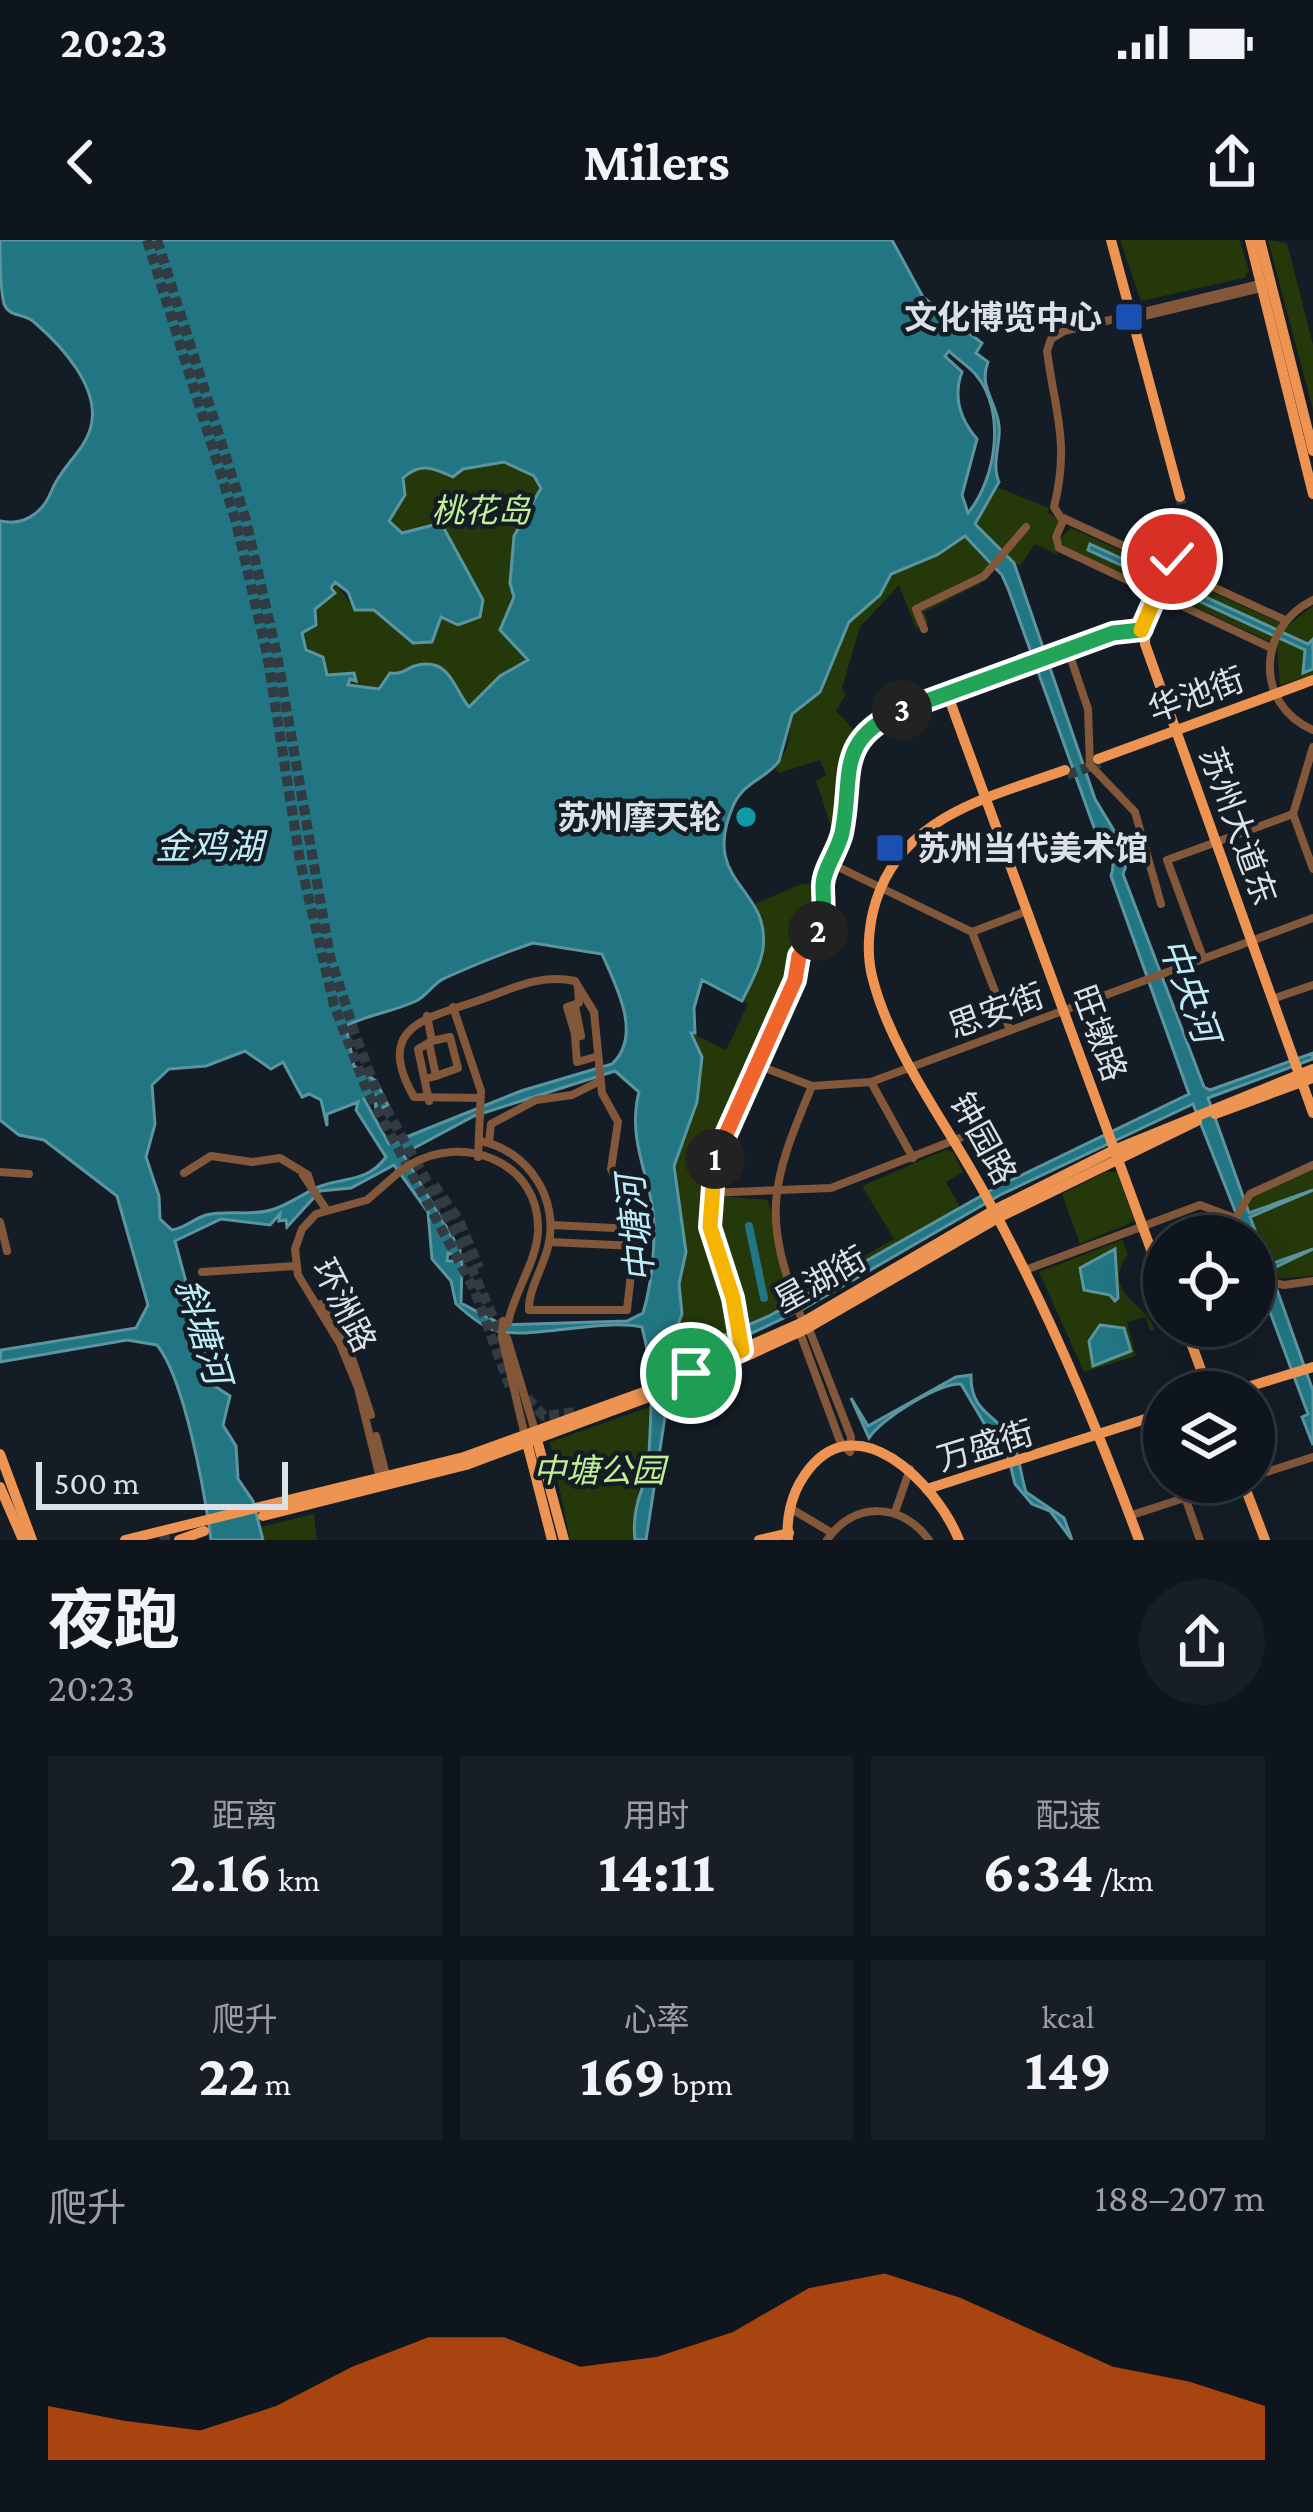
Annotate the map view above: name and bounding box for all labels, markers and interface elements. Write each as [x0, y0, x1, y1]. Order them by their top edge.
text: 20:23 [60, 17, 168, 67]
icon: back [48, 129, 114, 195]
icon: share [1199, 129, 1265, 195]
text: Milers [583, 132, 730, 192]
place label: 文化博览中心 [904, 299, 1102, 336]
marker: 文化博览中心 [1113, 301, 1145, 333]
park label: 桃花岛 [432, 492, 532, 529]
pin [1121, 508, 1223, 610]
icon: check [1139, 526, 1205, 592]
street label: 华池街 [1143, 660, 1249, 729]
pin: 3 [872, 680, 932, 740]
text: 3 [894, 691, 910, 728]
street label: 苏州大道东 [1193, 742, 1284, 910]
place label: 苏州摩天轮 [557, 799, 722, 836]
marker: 苏州摩天轮 [733, 804, 759, 830]
water label: 金鸡湖 [155, 827, 268, 867]
place label: 苏州当代美术馆 [917, 830, 1148, 867]
marker: 苏州当代美术馆 [874, 832, 906, 864]
pin: 2 [788, 901, 848, 961]
text: 2 [810, 912, 826, 949]
water label: 中央河 [1152, 933, 1228, 1054]
street label: 思安街 [943, 976, 1049, 1045]
street label: 旺墩路 [1065, 980, 1134, 1086]
street label: 钟园路 [943, 1086, 1024, 1191]
pin: 1 [685, 1129, 745, 1189]
text: 1 [709, 1140, 721, 1177]
water label: 中塘河 [610, 1167, 662, 1285]
map controls [1143, 1215, 1275, 1503]
button: locate [1143, 1215, 1275, 1347]
street label: 星湖街 [768, 1239, 873, 1320]
street label: 环洲路 [306, 1253, 384, 1358]
water label: 斜塘河 [168, 1274, 240, 1395]
pin [640, 1322, 742, 1424]
icon: arrive [658, 1340, 724, 1406]
button: layers [1143, 1371, 1275, 1503]
street label: 万盛街 [932, 1413, 1038, 1478]
park label: 中塘公园 [533, 1452, 669, 1489]
scale bar [36, 1456, 288, 1509]
text: 500 m [54, 1464, 140, 1501]
button: share [1139, 1579, 1265, 1705]
text: 夜跑 [48, 1584, 180, 1657]
text: 20:23 [48, 1666, 135, 1709]
text: 距离 [212, 1797, 278, 1834]
text: 用时 [623, 1797, 689, 1834]
text: 配速 [1035, 1797, 1101, 1834]
text: 2.16 [169, 1837, 272, 1904]
text: 14:11 [598, 1837, 715, 1904]
text: 6:34 [982, 1837, 1094, 1904]
text: km [272, 1861, 320, 1898]
text: /km [1094, 1861, 1154, 1898]
text: kcal [1042, 1998, 1095, 2035]
text: 爬升 [212, 2001, 278, 2038]
text: 心率 [623, 2001, 689, 2038]
text: 149 [1025, 2035, 1112, 2102]
text: 22 [198, 2041, 259, 2108]
text: 169 [580, 2041, 666, 2108]
text: m [259, 2065, 291, 2102]
text: bpm [666, 2065, 733, 2102]
text: 188–207 m [1095, 2176, 1265, 2219]
text: 爬升 [48, 2186, 126, 2229]

